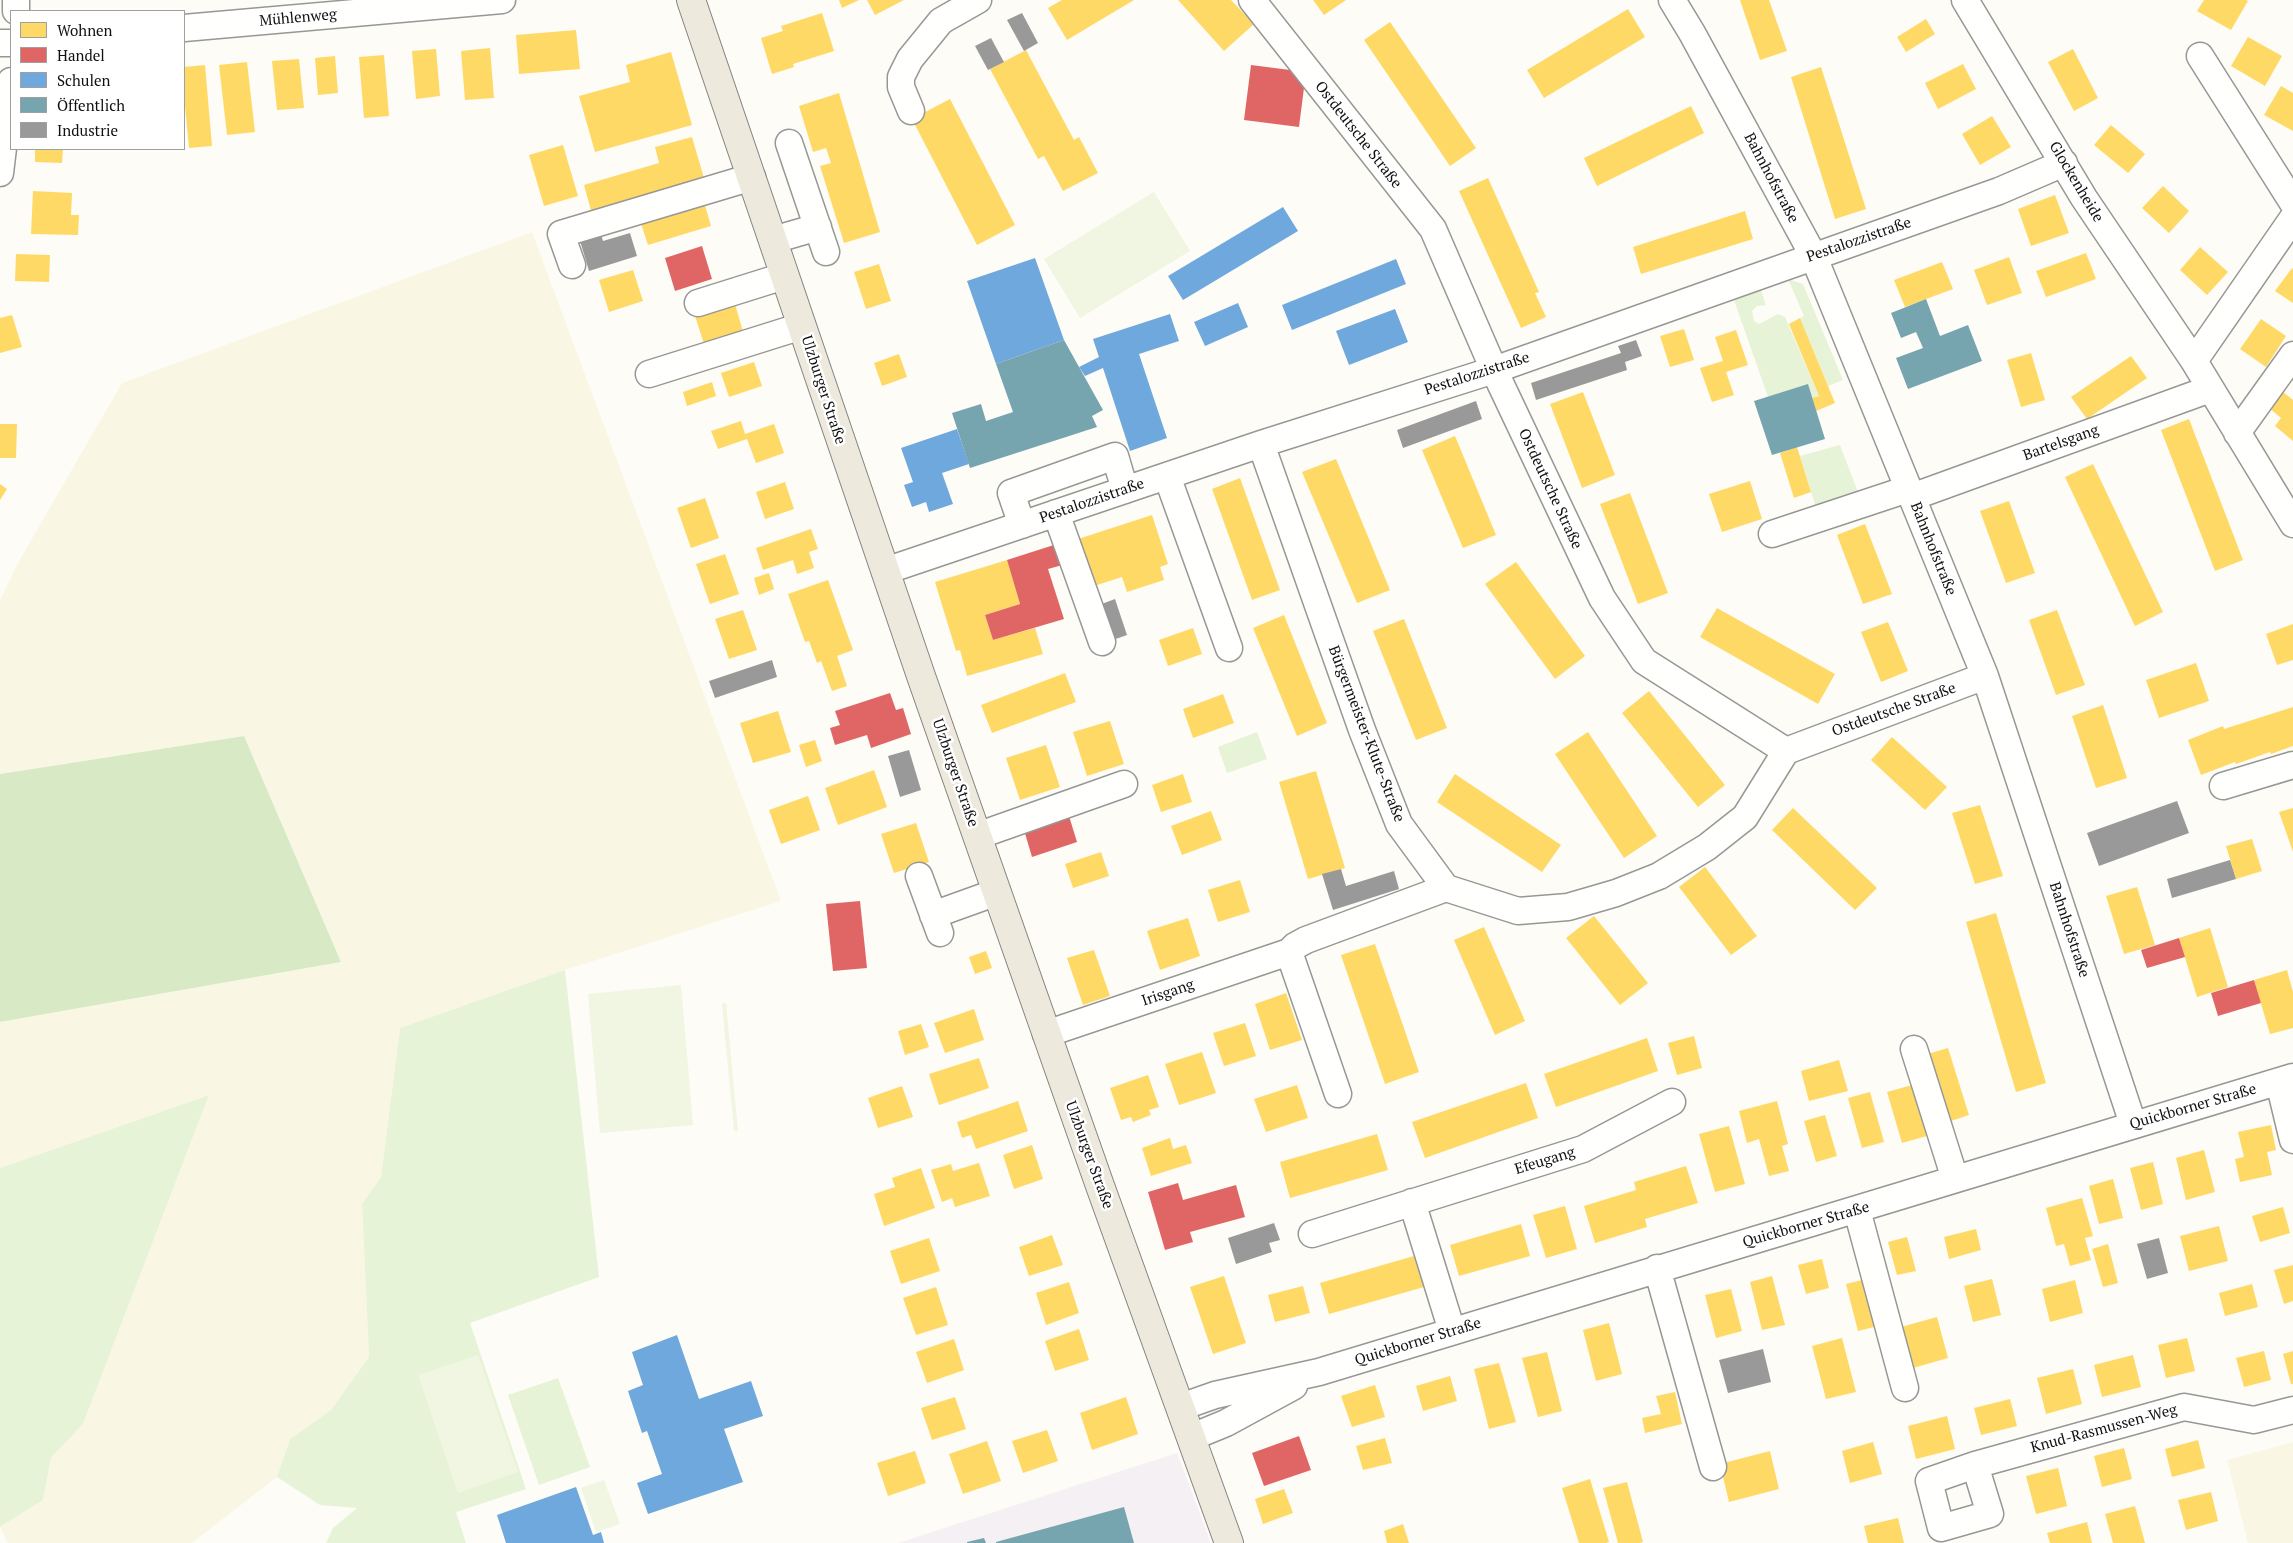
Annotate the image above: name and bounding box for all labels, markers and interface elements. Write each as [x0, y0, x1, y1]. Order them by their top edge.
street label: Mühlenweg [259, 6, 337, 30]
legend [10, 10, 185, 150]
text: Wohnen [57, 20, 113, 40]
text: Handel [57, 45, 105, 65]
text: Schulen [57, 70, 110, 90]
street label: Ostdeutsche Straße [1311, 78, 1405, 192]
text: Öffentlich [57, 95, 125, 115]
text: Industrie [57, 120, 118, 140]
street label: Bahnhofstraße [1740, 130, 1802, 226]
street label: Glockenheide [2045, 138, 2107, 226]
street label: Pestalozzistraße [1804, 214, 1914, 266]
street label: Ulzburger Straße [797, 333, 849, 447]
street label: Pestalozzistraße [1422, 349, 1532, 399]
street label: Bartelsgang [2021, 421, 2101, 465]
street label: Ostdeutsche Straße [1514, 426, 1586, 552]
street label: Pestalozzistraße [1037, 475, 1147, 527]
street label: Bahnhofstraße [1906, 500, 1960, 598]
street label: Bürgermeister-Klute-Straße [1324, 643, 1408, 825]
street label: Ostdeutsche Straße [1829, 679, 1959, 741]
street label: Ulzburger Straße [928, 716, 982, 830]
street label: Bahnhofstraße [2045, 880, 2093, 980]
street label: Irisgang [1139, 976, 1197, 1010]
street label: Quickborner Straße [2128, 1080, 2258, 1134]
street label: Ulzburger Straße [1061, 1099, 1117, 1211]
street label: Efeugang [1513, 1143, 1577, 1179]
street label: Quickborner Straße [1741, 1198, 1871, 1252]
street label: Quickborner Straße [1353, 1314, 1483, 1370]
street label: Knud-Rasmussen-Weg [2029, 1401, 2179, 1457]

